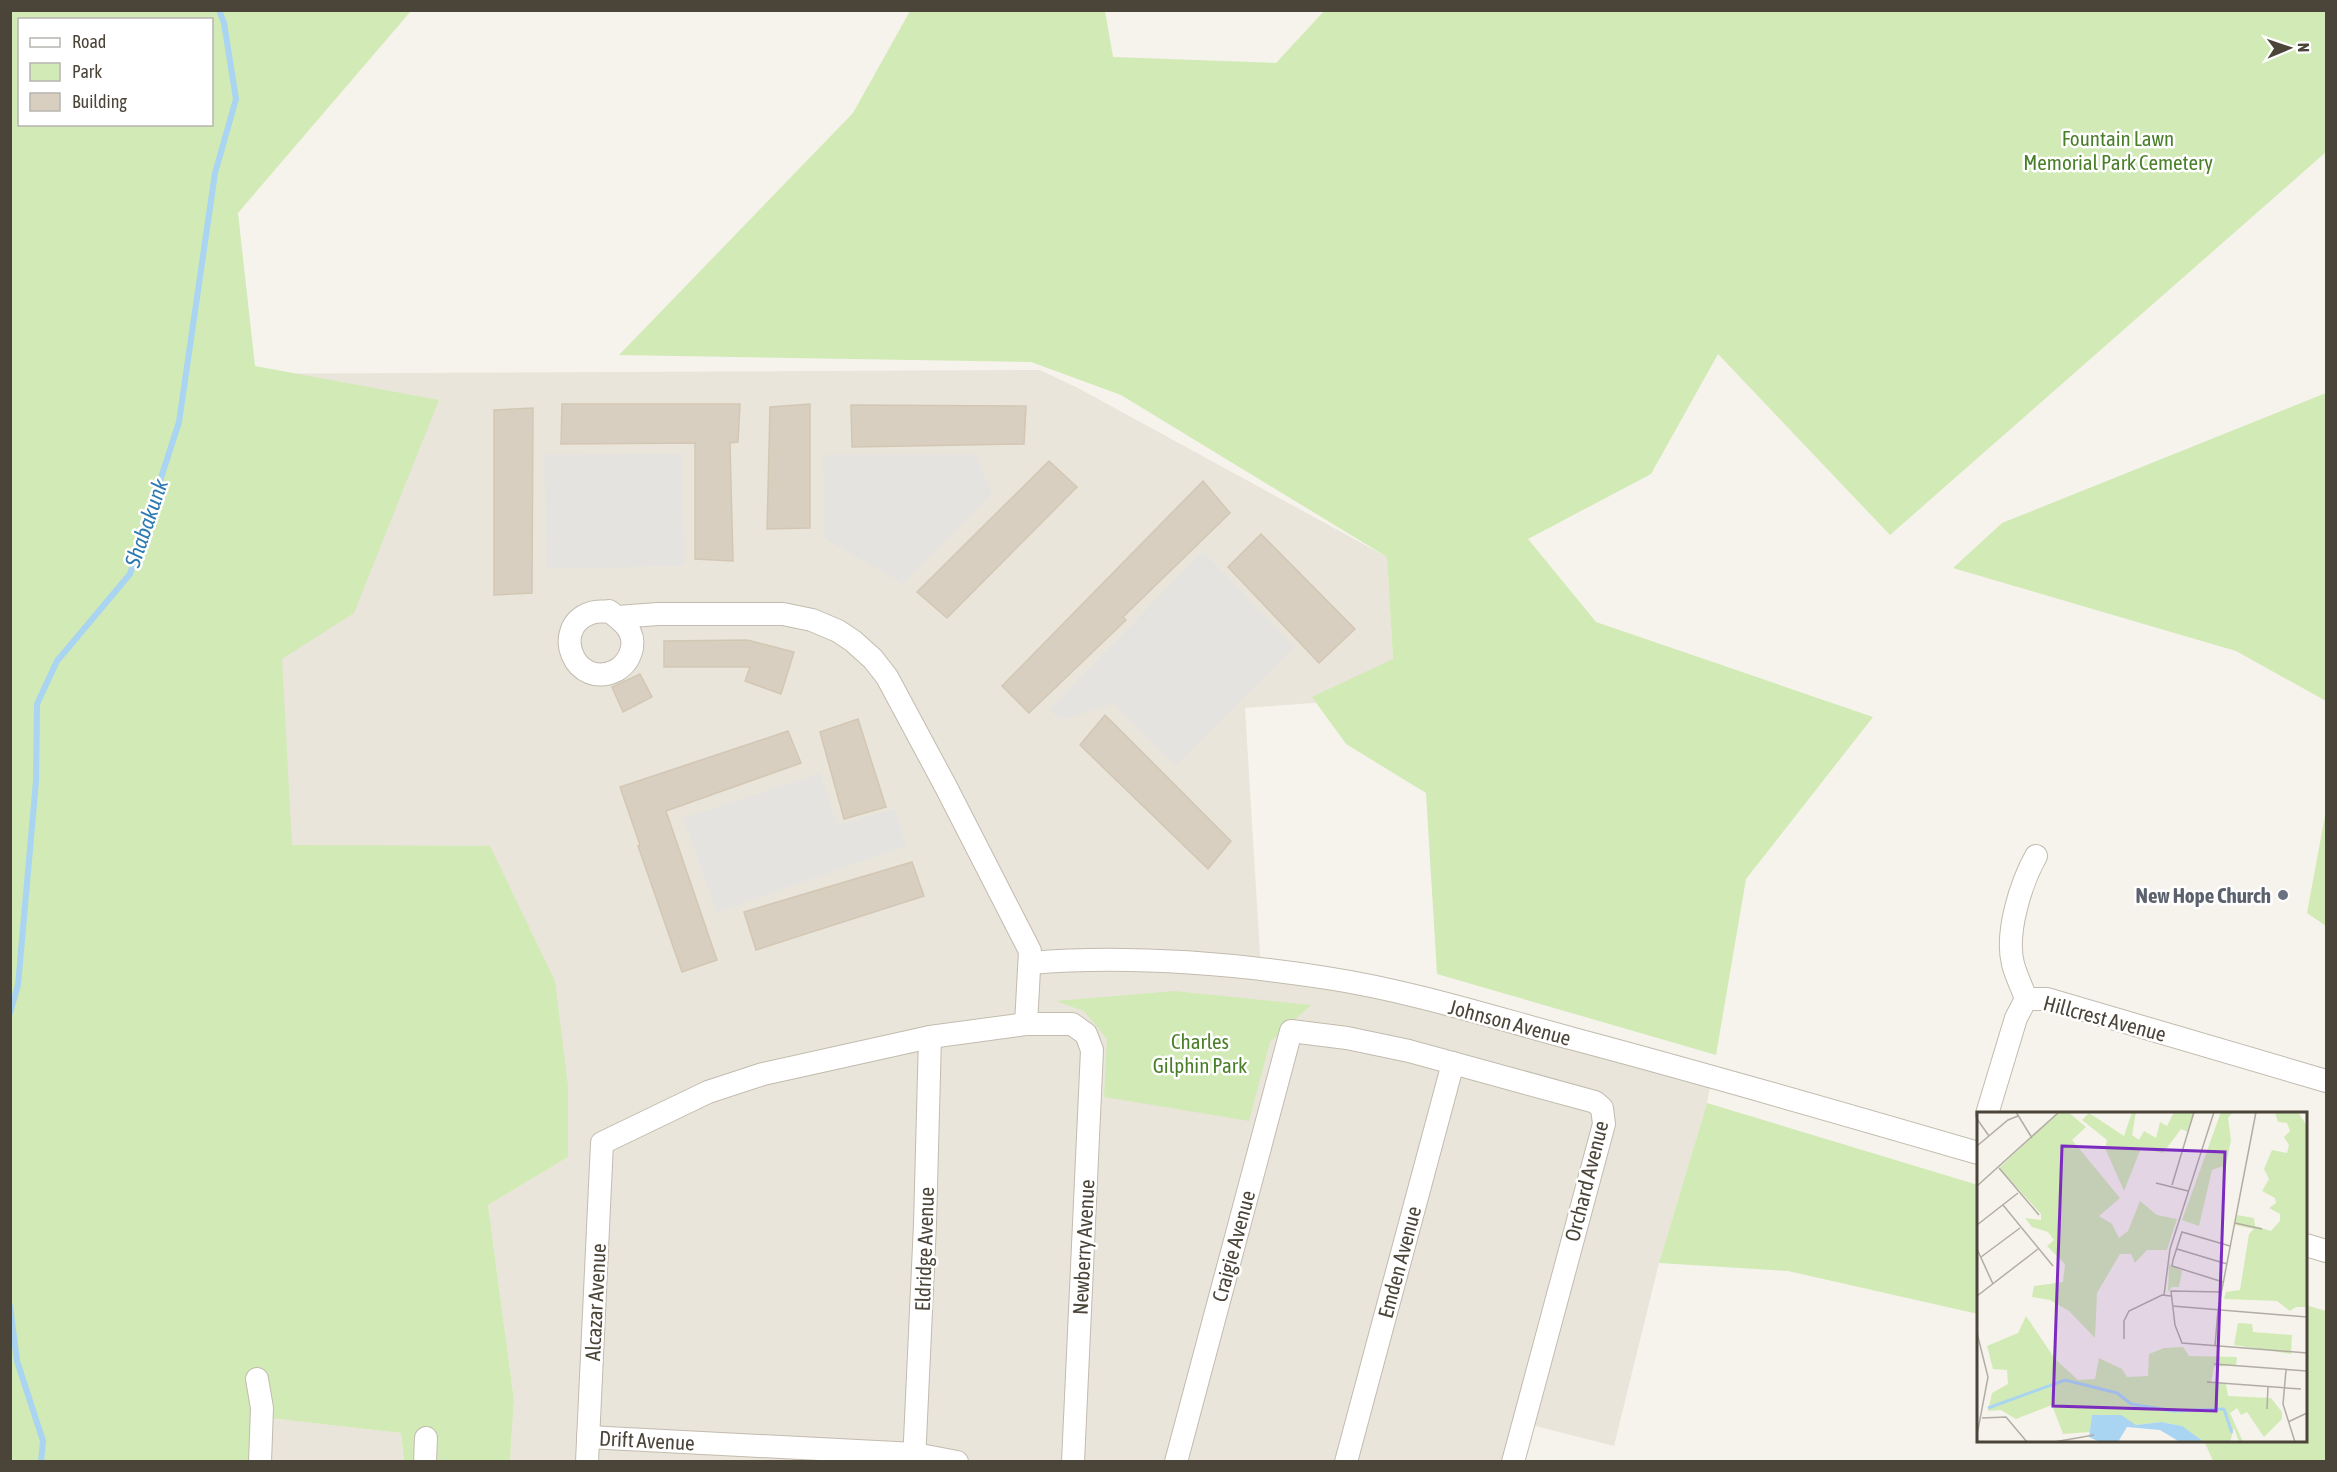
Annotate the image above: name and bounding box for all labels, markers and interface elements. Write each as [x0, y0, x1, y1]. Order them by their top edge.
legend [18, 18, 213, 126]
north arrow [2259, 18, 2319, 78]
text: Road [72, 31, 106, 52]
text: N [2295, 42, 2313, 53]
text: Park [72, 61, 102, 82]
text: Building [72, 91, 127, 112]
park label: Fountain Lawn Memorial Park Cemetery [2023, 126, 2213, 174]
water label: Shabakunk [118, 475, 173, 571]
place label: New Hope Church [2136, 883, 2271, 907]
marker: New Hope Church [2276, 888, 2290, 902]
street label: Hillcrest Avenue [2041, 990, 2169, 1046]
street label: Johnson Avenue [1446, 994, 1574, 1050]
park label: Charles Gilphin Park [1153, 1029, 1247, 1077]
inset map [1977, 1112, 2307, 1442]
street label: Orchard Avenue [1559, 1118, 1613, 1244]
street label: Newberry Avenue [1067, 1179, 1099, 1315]
street label: Eldridge Avenue [910, 1186, 938, 1312]
street label: Craigie Avenue [1207, 1188, 1259, 1304]
street label: Emden Avenue [1373, 1203, 1425, 1321]
street label: Alcazar Avenue [580, 1243, 610, 1361]
street label: Drift Avenue [599, 1426, 695, 1454]

